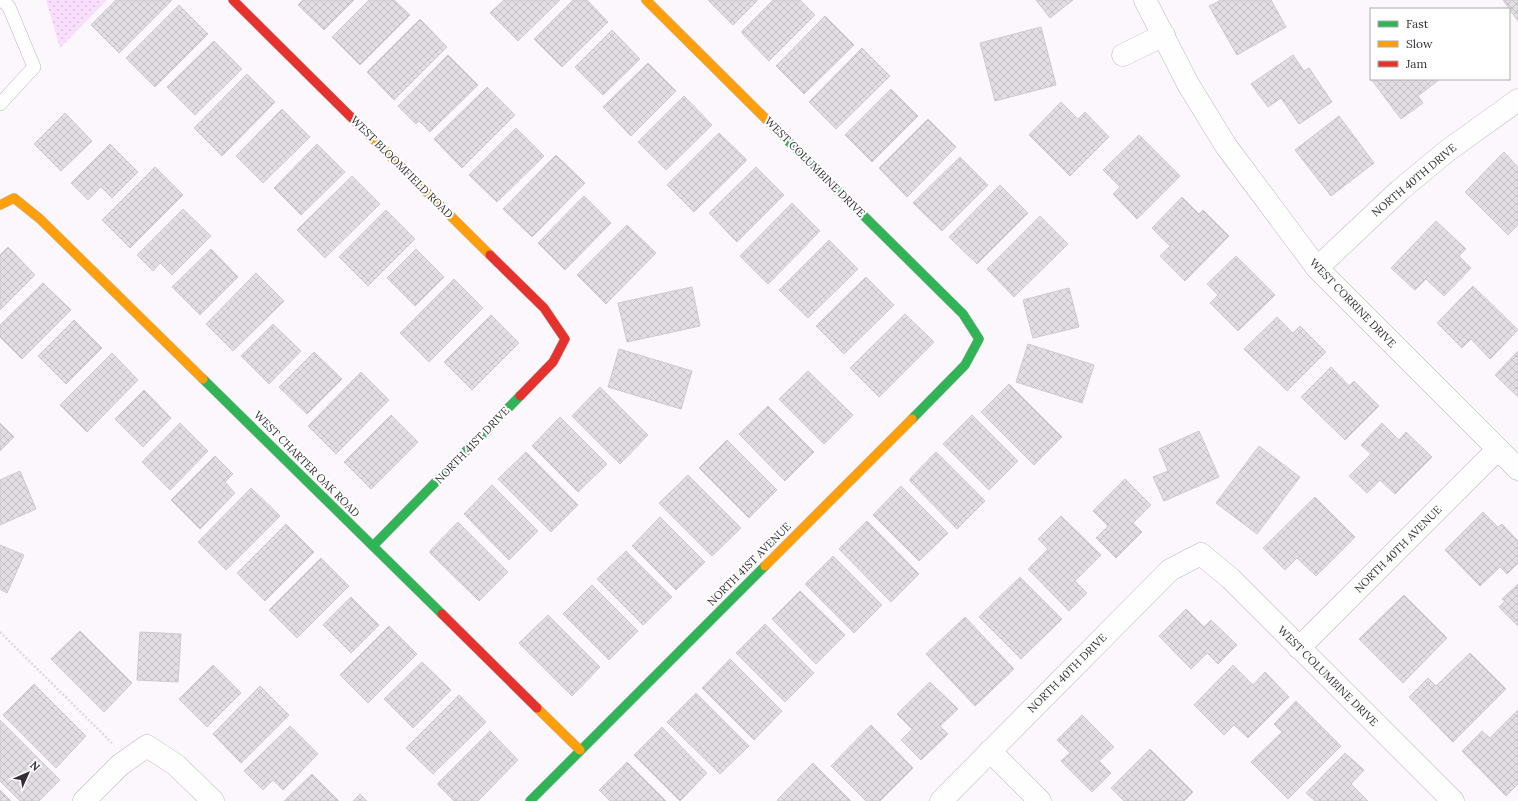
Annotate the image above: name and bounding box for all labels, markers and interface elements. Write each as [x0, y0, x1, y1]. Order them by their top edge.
legend [1370, 8, 1510, 80]
text: Fast [1406, 16, 1429, 31]
text: Slow [1406, 36, 1433, 51]
text: Jam [1405, 56, 1427, 71]
street label: WEST BLOOMFIELD ROAD [348, 113, 456, 221]
street label: WEST COLUMBINE DRIVE [762, 114, 868, 220]
street label: NORTH 40TH DRIVE [1369, 140, 1459, 220]
street label: WEST CORRINE DRIVE [1307, 255, 1399, 351]
street label: NORTH 41ST DRIVE [432, 404, 512, 486]
street label: WEST CHARTER OAK ROAD [251, 408, 363, 520]
street label: NORTH 40TH AVENUE [1351, 502, 1445, 596]
street label: NORTH 41ST AVENUE [704, 519, 794, 609]
street label: WEST COLUMBINE DRIVE [1275, 623, 1381, 729]
street label: NORTH 40TH DRIVE [1024, 630, 1110, 716]
north arrow [8, 753, 48, 793]
text: N [27, 758, 43, 774]

